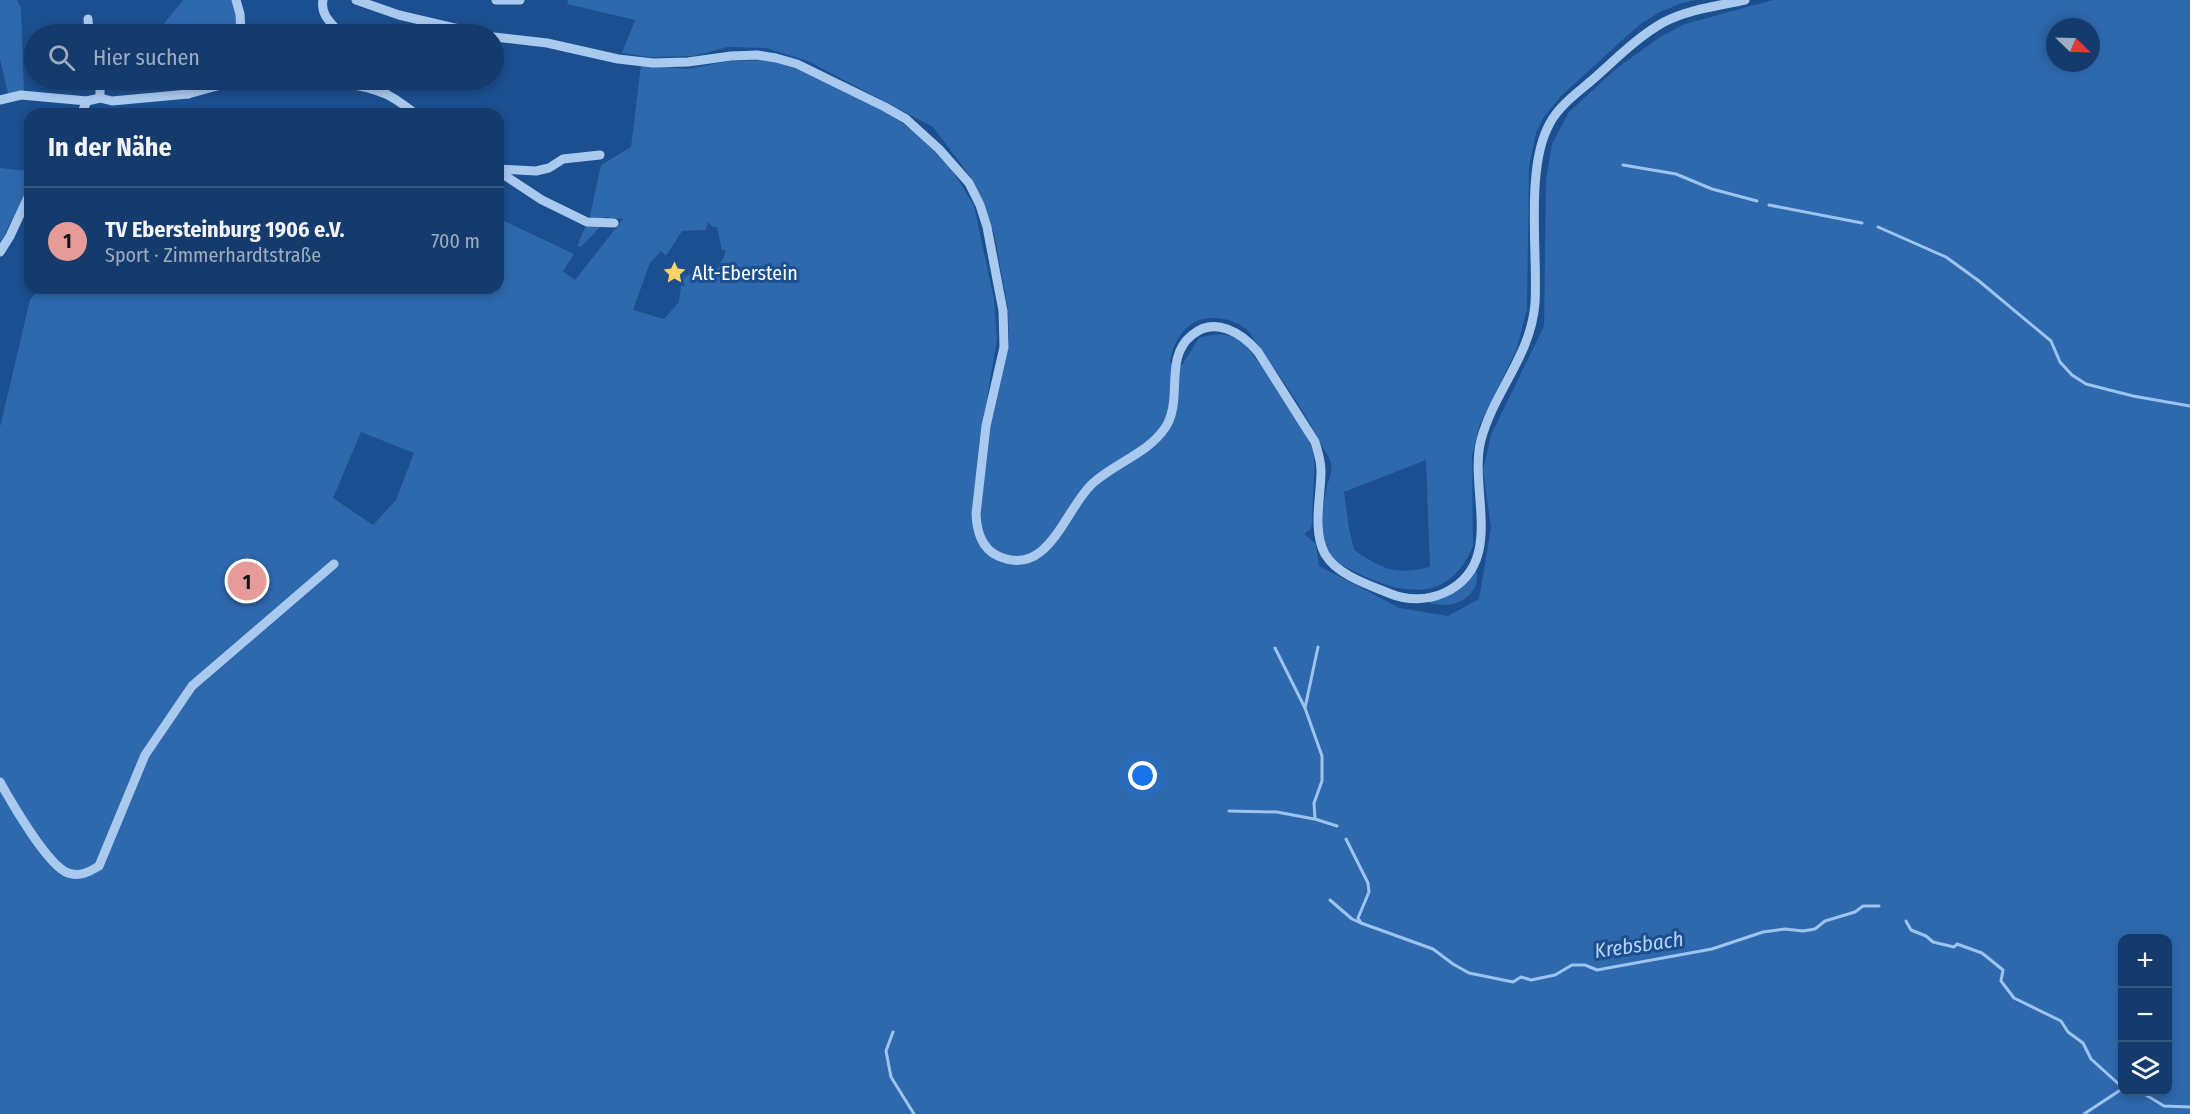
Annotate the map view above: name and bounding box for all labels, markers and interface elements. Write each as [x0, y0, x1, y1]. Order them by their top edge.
north arrow [2046, 18, 2100, 72]
search box [24, 24, 504, 90]
icon: search [45, 41, 78, 74]
text: Hier suchen [93, 44, 200, 71]
text: In der Nähe [48, 132, 172, 163]
text: TV Ebersteinburg 1906 e.V. [105, 216, 344, 243]
text: 1 [63, 229, 72, 253]
text: 700 m [431, 229, 480, 253]
text: Sport · Zimmerhardtstraße [105, 243, 321, 267]
place icon: Alt-Eberstein [661, 260, 687, 286]
place label: Alt-Eberstein [692, 261, 798, 285]
pin: 1 [228, 558, 266, 604]
your location [1128, 761, 1157, 790]
water label: Krebsbach [1593, 926, 1685, 964]
map controls [2118, 934, 2172, 1096]
button: + [2118, 934, 2172, 988]
button: − [2118, 988, 2172, 1042]
button: layers [2118, 1042, 2172, 1096]

